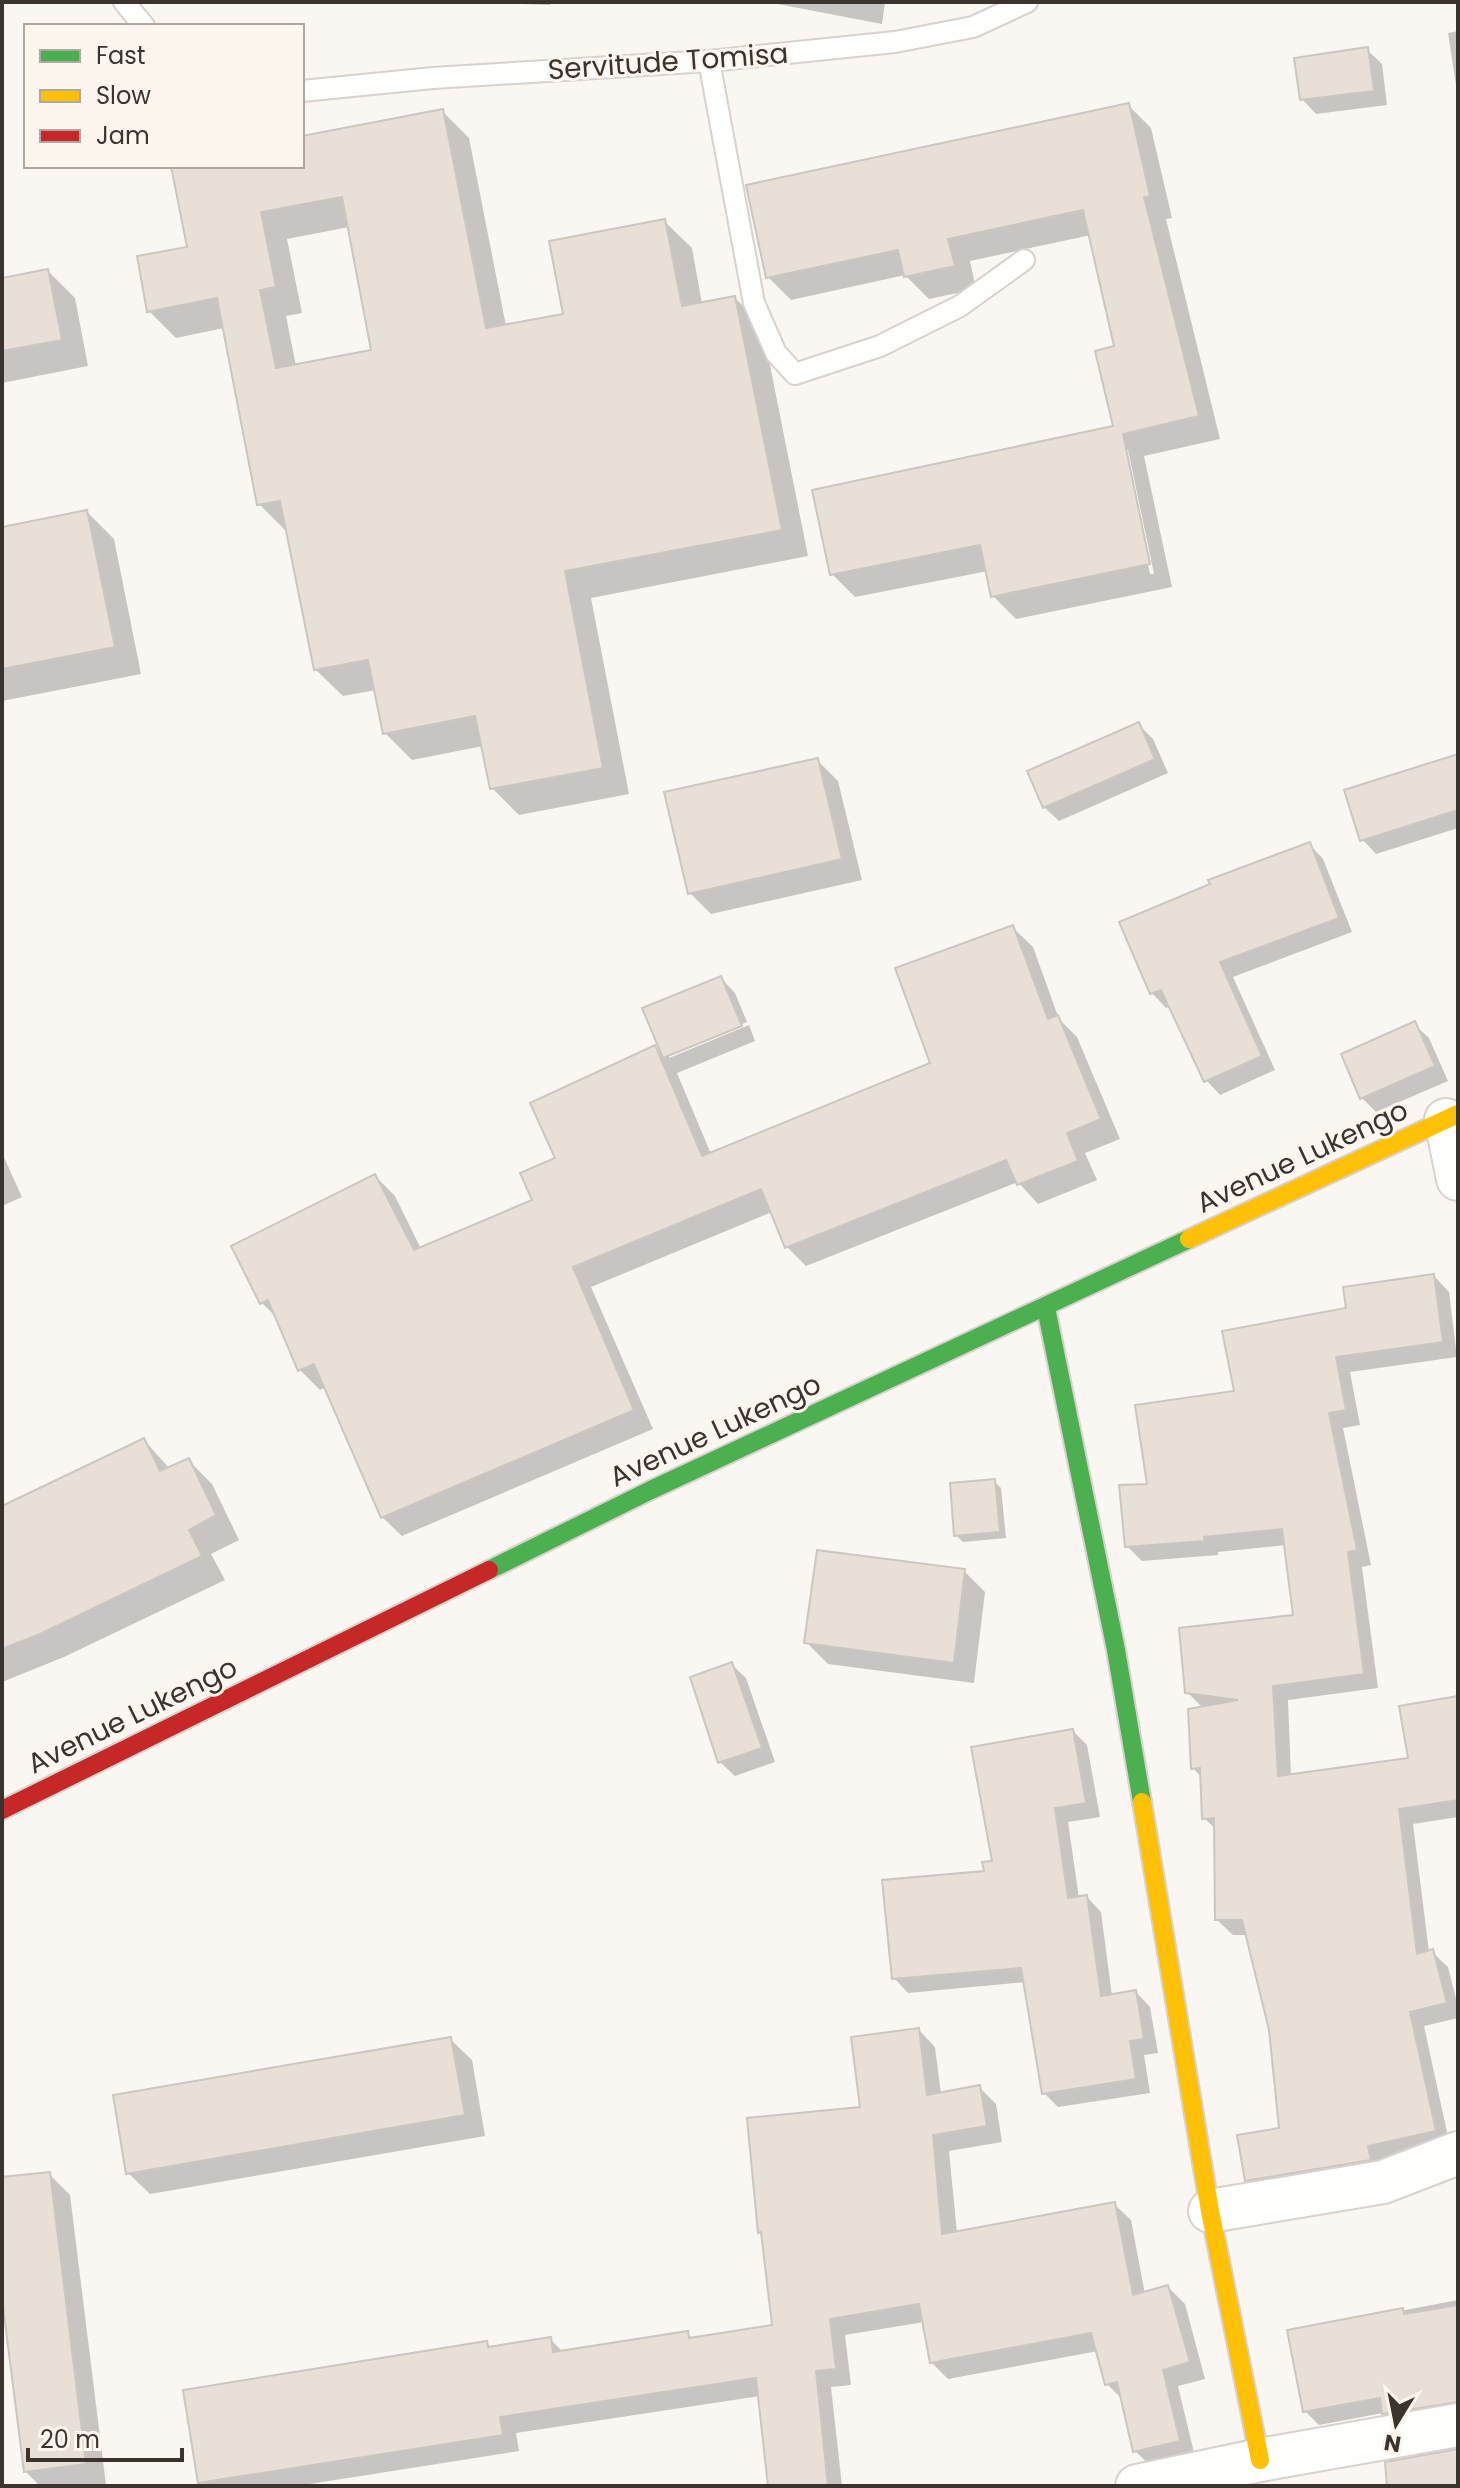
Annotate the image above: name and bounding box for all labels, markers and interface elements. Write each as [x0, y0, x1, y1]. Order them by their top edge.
legend [24, 24, 304, 168]
street label: Servitude Tomisa [546, 34, 790, 89]
text: Fast [96, 39, 146, 72]
text: Slow [96, 79, 151, 112]
text: Jam [96, 119, 150, 152]
street label: Avenue Lukengo [1190, 1090, 1414, 1223]
street label: Avenue Lukengo [603, 1364, 827, 1497]
street label: Avenue Lukengo [21, 1648, 244, 1783]
north arrow [1356, 2384, 1436, 2464]
scale bar [28, 2412, 182, 2462]
text: 20 m [40, 2423, 100, 2456]
text: N [1382, 2427, 1403, 2460]

